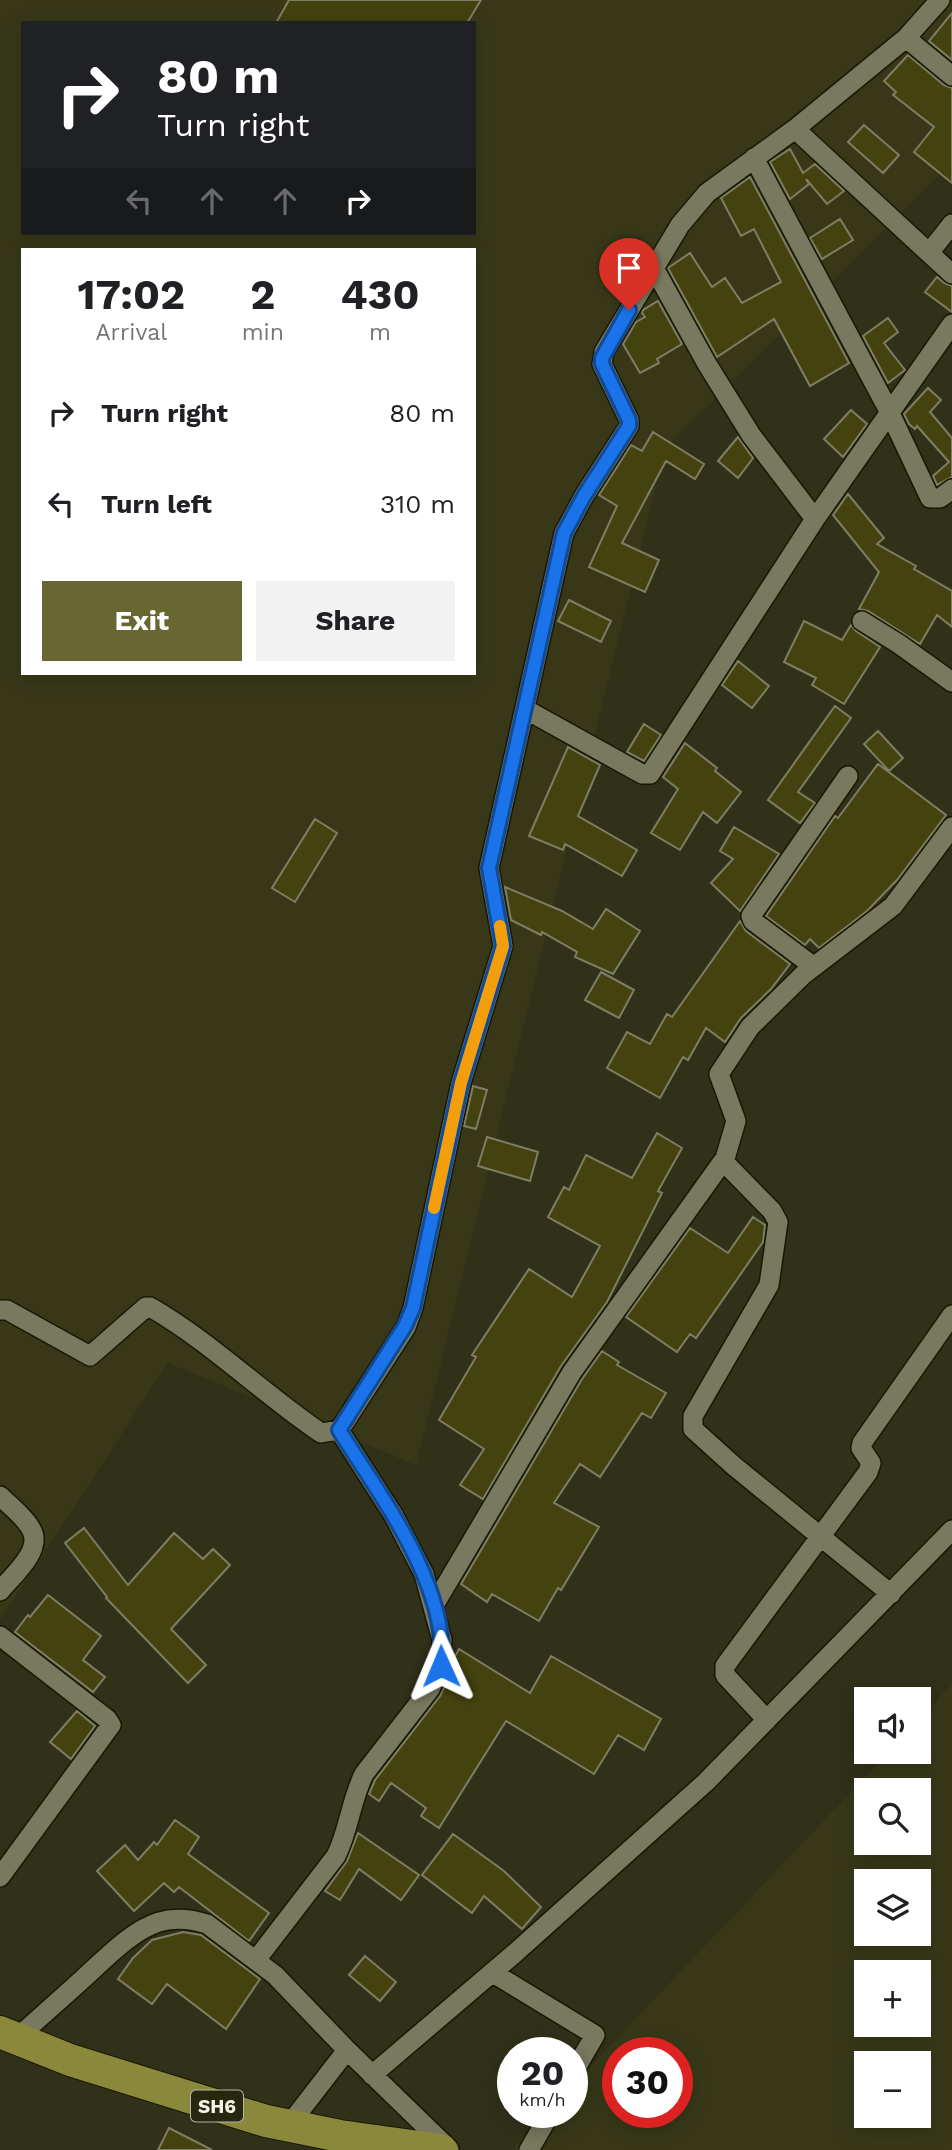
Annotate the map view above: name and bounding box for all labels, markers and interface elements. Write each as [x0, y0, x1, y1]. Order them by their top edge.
text: 80 m [157, 47, 279, 105]
icon: right [42, 49, 133, 140]
text: Turn right [157, 106, 309, 144]
icon: left [120, 182, 158, 220]
icon: ahead [193, 182, 231, 220]
icon: ahead [266, 182, 304, 220]
icon: right [339, 182, 377, 220]
pin [599, 238, 659, 310]
icon: arrive [610, 249, 648, 287]
text: 17:02 [77, 270, 185, 319]
text: 2 [250, 270, 275, 319]
text: 430 [340, 270, 419, 319]
text: Arrival [95, 319, 167, 346]
text: min [242, 319, 284, 346]
text: m [369, 319, 391, 346]
icon: right [42, 394, 80, 432]
text: Turn right [101, 398, 228, 428]
text: 80 m [389, 398, 455, 428]
icon: left [42, 485, 80, 523]
text: Turn left [101, 489, 212, 519]
text: 310 m [380, 489, 455, 519]
button: Exit [42, 581, 242, 661]
button: Share [256, 581, 455, 661]
position arrow [404, 1629, 478, 1703]
map controls [854, 1687, 931, 2128]
button: sound [854, 1687, 931, 1764]
button: search [854, 1778, 931, 1855]
button: layers [854, 1869, 931, 1946]
button: + [854, 1960, 931, 2037]
speed limit sign: 30 [602, 2037, 693, 2128]
button: − [854, 2051, 931, 2128]
text: 20 [521, 2052, 564, 2094]
text: km/h [519, 2089, 566, 2110]
road number: SH6 [191, 2090, 243, 2122]

